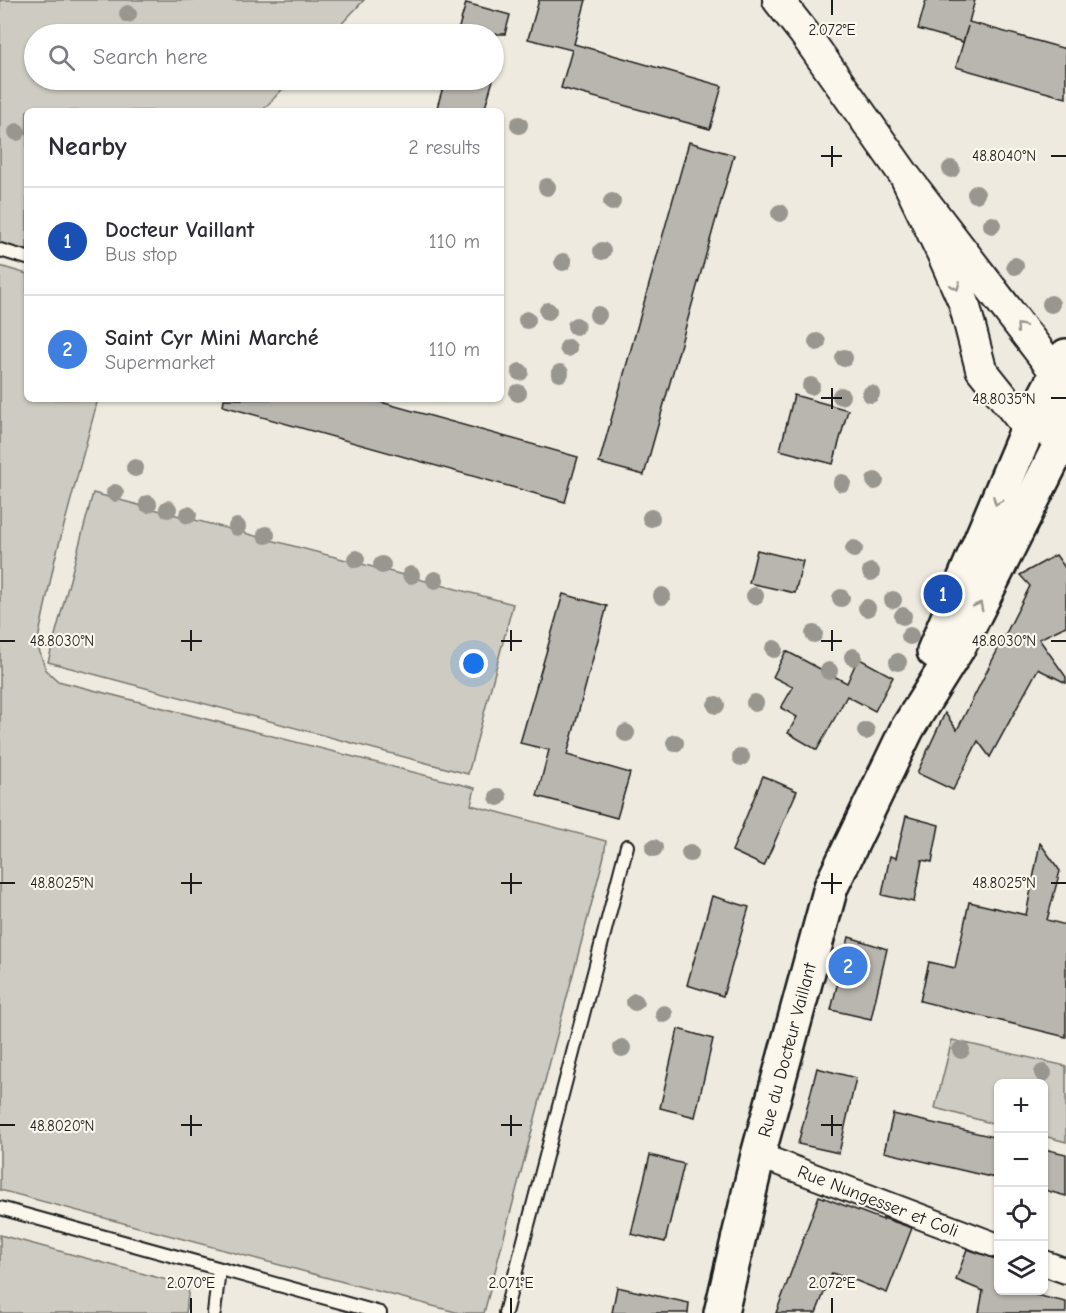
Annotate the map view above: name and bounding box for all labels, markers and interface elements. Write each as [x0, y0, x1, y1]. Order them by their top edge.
text: 2.072°E [809, 21, 855, 39]
search box [24, 24, 504, 90]
icon: search [45, 41, 78, 74]
text: Search here [93, 44, 208, 70]
text: Nearby [48, 132, 127, 162]
text: 2 results [408, 136, 480, 159]
text: 48.8040°N [972, 147, 1036, 165]
text: Docteur Vaillant [105, 217, 254, 243]
text: 1 [64, 230, 71, 253]
text: 110 m [429, 230, 480, 253]
text: Bus stop [105, 243, 177, 266]
one-way arrow [949, 280, 961, 291]
one-way arrow [1016, 323, 1027, 334]
text: Saint Cyr Mini Marché [105, 325, 319, 351]
text: 2 [63, 338, 72, 361]
text: 110 m [429, 338, 480, 361]
text: Supermarket [105, 351, 215, 374]
text: 48.8035°N [972, 390, 1036, 408]
one-way arrow [992, 495, 1004, 506]
pin: 1 [924, 572, 962, 616]
one-way arrow [971, 602, 983, 613]
text: 48.8030°N [30, 632, 94, 650]
text: 48.8030°N [972, 632, 1036, 650]
your location [459, 649, 488, 678]
text: 48.8025°N [30, 874, 94, 892]
text: 48.8025°N [972, 874, 1036, 892]
pin: 2 [828, 944, 868, 988]
street label: Rue du Docteur Vaillant [754, 960, 821, 1140]
map controls [994, 1079, 1048, 1295]
button: + [994, 1079, 1048, 1133]
text: 48.8020°N [30, 1117, 94, 1135]
button: − [994, 1133, 1048, 1187]
street label: Rue Nungesser et Coli [795, 1161, 961, 1242]
button: locate [994, 1187, 1048, 1241]
button: layers [994, 1241, 1048, 1295]
text: 2.070°E [167, 1274, 215, 1292]
text: 2.071°E [488, 1274, 534, 1292]
text: 2.072°E [809, 1274, 855, 1292]

